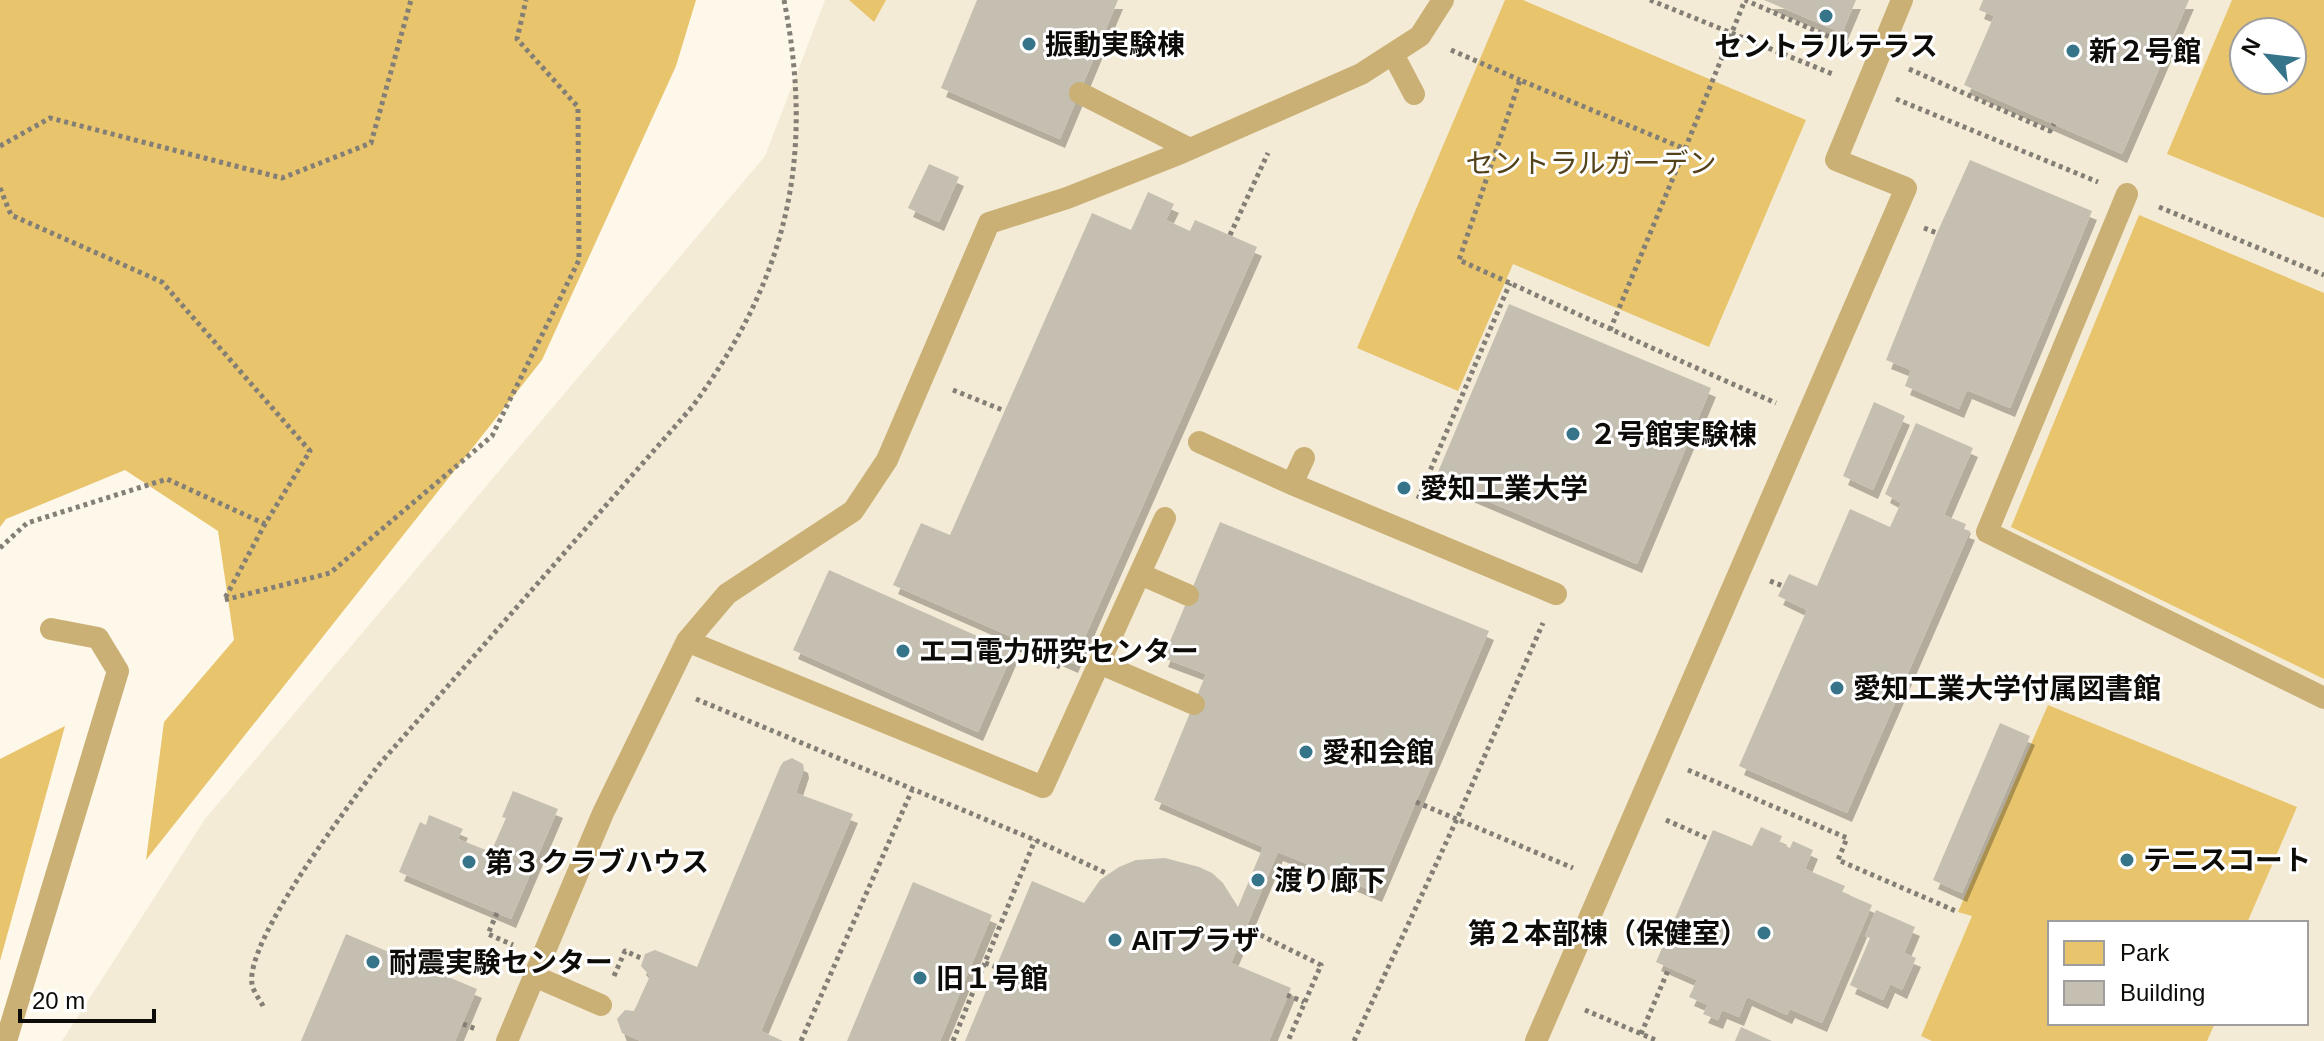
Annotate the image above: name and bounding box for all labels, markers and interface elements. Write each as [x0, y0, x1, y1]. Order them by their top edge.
marker: セントラルテラス [1817, 7, 1835, 25]
north arrow [2228, 16, 2308, 96]
place label: 振動実験棟 [1045, 29, 1185, 60]
place label: セントラルテラス [1714, 31, 1938, 62]
text: N [2236, 34, 2266, 60]
marker: 振動実験棟 [1020, 35, 1038, 53]
place label: 新２号館 [2089, 36, 2201, 67]
marker: 新２号館 [2064, 42, 2082, 60]
park label: セントラルガーデン [1465, 148, 1717, 179]
place label: ２号館実験棟 [1589, 419, 1757, 450]
marker: ２号館実験棟 [1564, 425, 1582, 443]
place label: 愛知工業大学 [1420, 473, 1588, 504]
marker: 愛知工業大学 [1395, 479, 1413, 497]
place label: エコ電力研究センター [919, 636, 1199, 667]
marker: エコ電力研究センター [894, 642, 912, 660]
place label: 愛知工業大学付属図書館 [1853, 673, 2161, 704]
marker: 愛知工業大学付属図書館 [1828, 679, 1846, 697]
place label: 愛和会館 [1322, 737, 1434, 768]
marker: 愛和会館 [1297, 743, 1315, 761]
place label: テニスコート [2143, 845, 2311, 876]
place label: 第３クラブハウス [485, 847, 709, 878]
marker: テニスコート [2118, 851, 2136, 869]
marker: 第３クラブハウス [460, 853, 478, 871]
place label: 渡り廊下 [1274, 865, 1386, 896]
marker: 渡り廊下 [1249, 871, 1267, 889]
place label: 第２本部棟（保健室） [1468, 918, 1748, 949]
legend [2048, 921, 2308, 1025]
marker: 第２本部棟（保健室） [1755, 924, 1773, 942]
place label: AITプラザ [1131, 925, 1260, 956]
marker: AITプラザ [1106, 931, 1124, 949]
text: Park [2120, 939, 2170, 966]
place label: 耐震実験センター [389, 947, 613, 978]
marker: 耐震実験センター [364, 953, 382, 971]
place label: 旧１号館 [936, 963, 1048, 994]
marker: 旧１号館 [911, 969, 929, 987]
scale bar [20, 973, 154, 1023]
text: Building [2120, 979, 2205, 1006]
text: 20 m [32, 987, 85, 1014]

